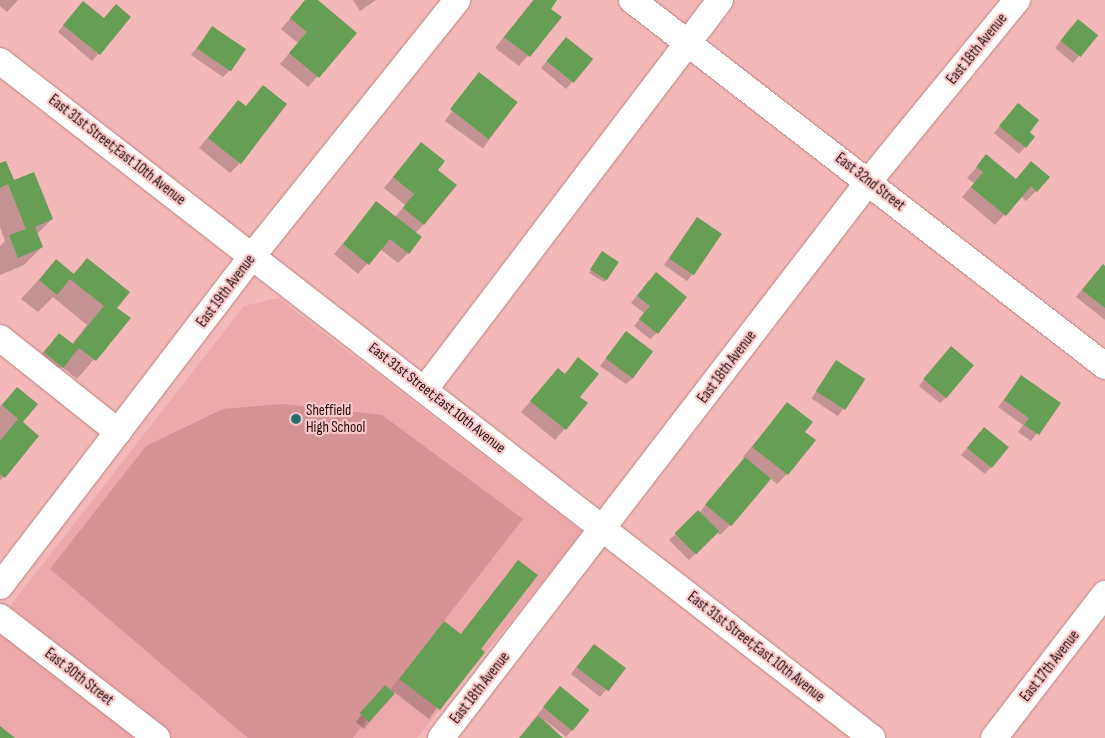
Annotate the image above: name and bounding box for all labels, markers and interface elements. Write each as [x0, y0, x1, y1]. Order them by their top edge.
street label: East 18th Avenue [943, 10, 1011, 88]
street label: East 31st Street;East 10th Avenue [45, 91, 189, 209]
street label: East 32nd Street [832, 149, 908, 215]
street label: East 19th Avenue [193, 251, 259, 331]
street label: East 18th Avenue [694, 327, 760, 407]
street label: East 31st Street;East 10th Avenue [365, 339, 509, 457]
place label: Sheffield High School [306, 401, 365, 436]
marker: Sheffield High School [290, 413, 302, 425]
street label: East 31st Street;East 10th Avenue [684, 588, 828, 706]
street label: East 17th Avenue [1017, 627, 1083, 705]
street label: East 30th Street [41, 645, 117, 709]
street label: East 18th Avenue [446, 649, 514, 727]

